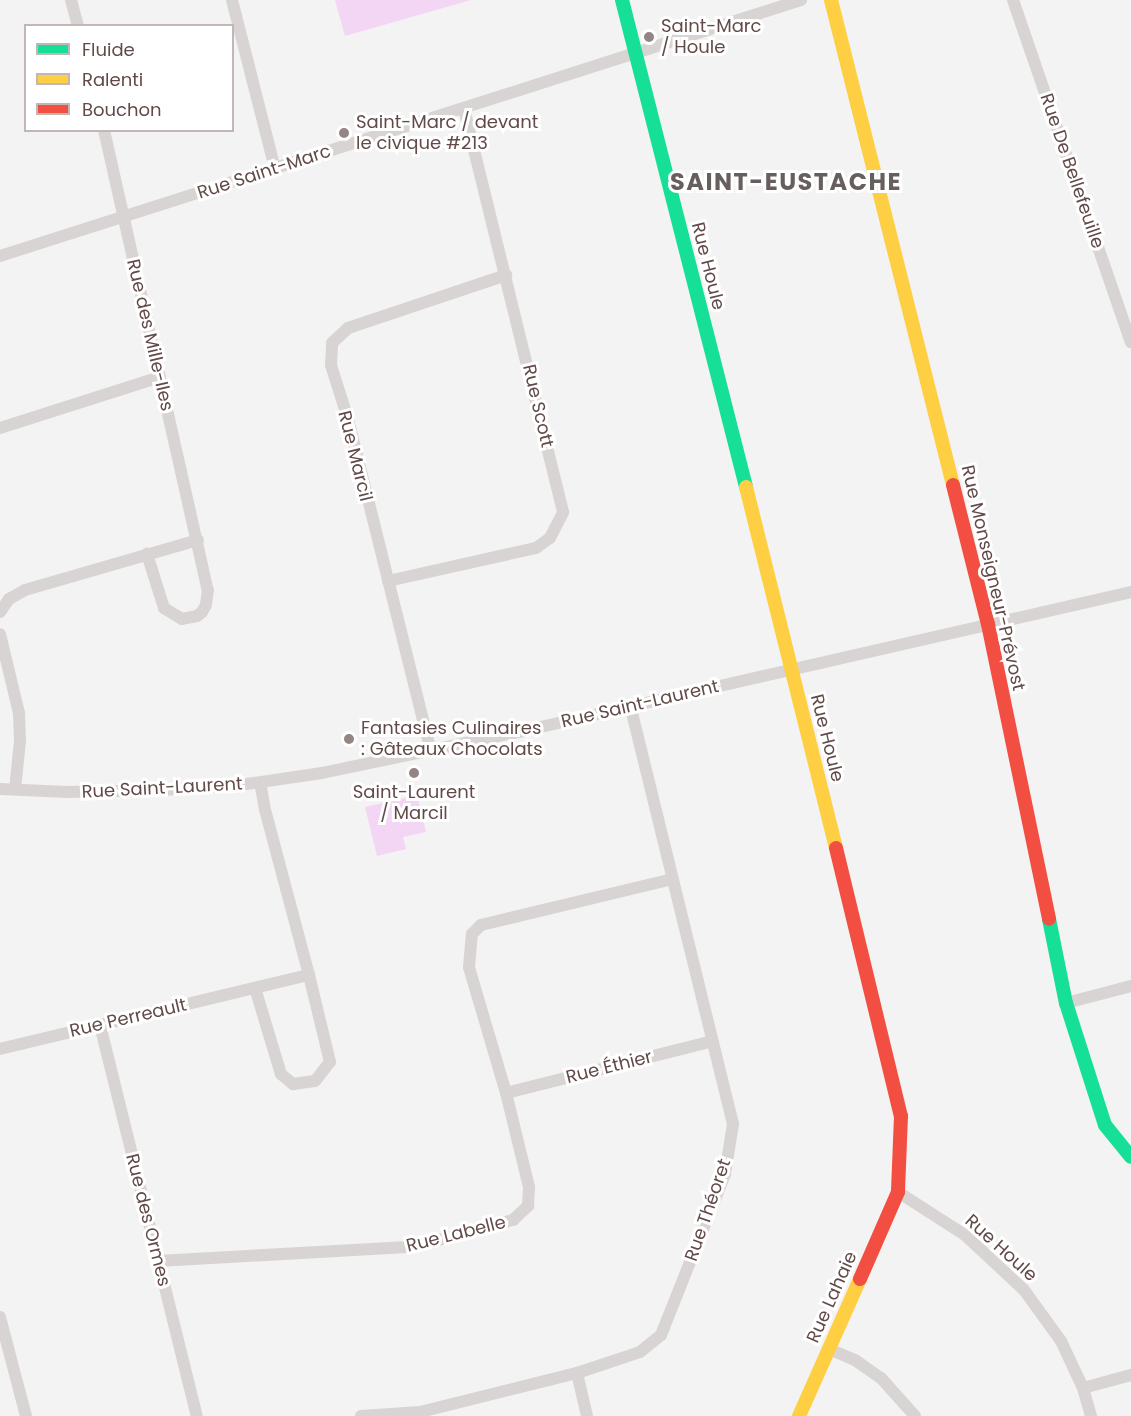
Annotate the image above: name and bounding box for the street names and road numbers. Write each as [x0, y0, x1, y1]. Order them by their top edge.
street label: Rue De Bellefeuille [1035, 91, 1109, 251]
street label: Rue Saint-Marc [195, 140, 333, 204]
street label: Rue Houle [687, 220, 729, 312]
street label: Rue des Mille-Iles [122, 257, 178, 413]
street label: Rue Scott [518, 362, 558, 450]
street label: Rue Marcil [333, 408, 377, 504]
street label: Rue Monseigneur-Prévost [957, 463, 1029, 693]
street label: Rue Saint-Laurent [559, 675, 721, 733]
street label: Rue Houle [806, 692, 848, 784]
street label: Rue Saint-Laurent [81, 773, 243, 803]
street label: Rue Perreault [67, 994, 189, 1042]
street label: Rue Éthier [564, 1046, 654, 1088]
street label: Rue des Ormes [121, 1151, 175, 1289]
street label: Rue Théoret [680, 1156, 736, 1264]
street label: Rue Houle [961, 1210, 1041, 1286]
street label: Rue Labelle [404, 1211, 508, 1257]
street label: Rue Lahaie [802, 1248, 862, 1346]

